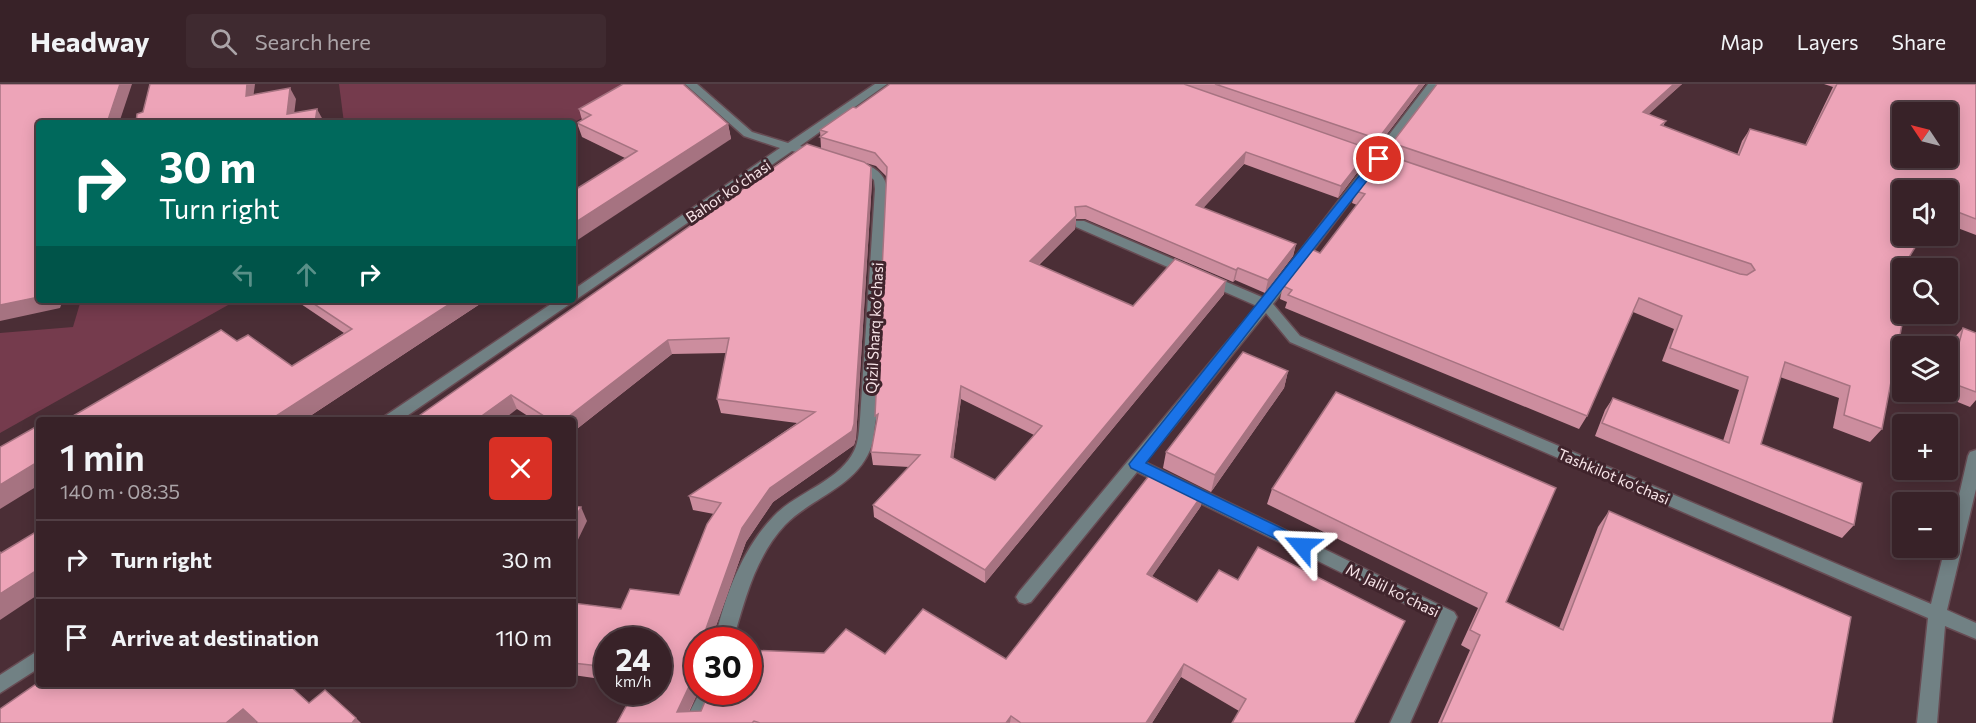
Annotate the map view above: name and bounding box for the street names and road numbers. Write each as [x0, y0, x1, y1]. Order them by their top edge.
street label: Bahor koʻchasi [682, 156, 774, 226]
street label: Qizil Sharq koʻchasi [862, 262, 886, 394]
street label: Tashkilot koʻchasi [1555, 444, 1673, 508]
street label: M. Jalil koʻchasi [1343, 560, 1443, 620]

